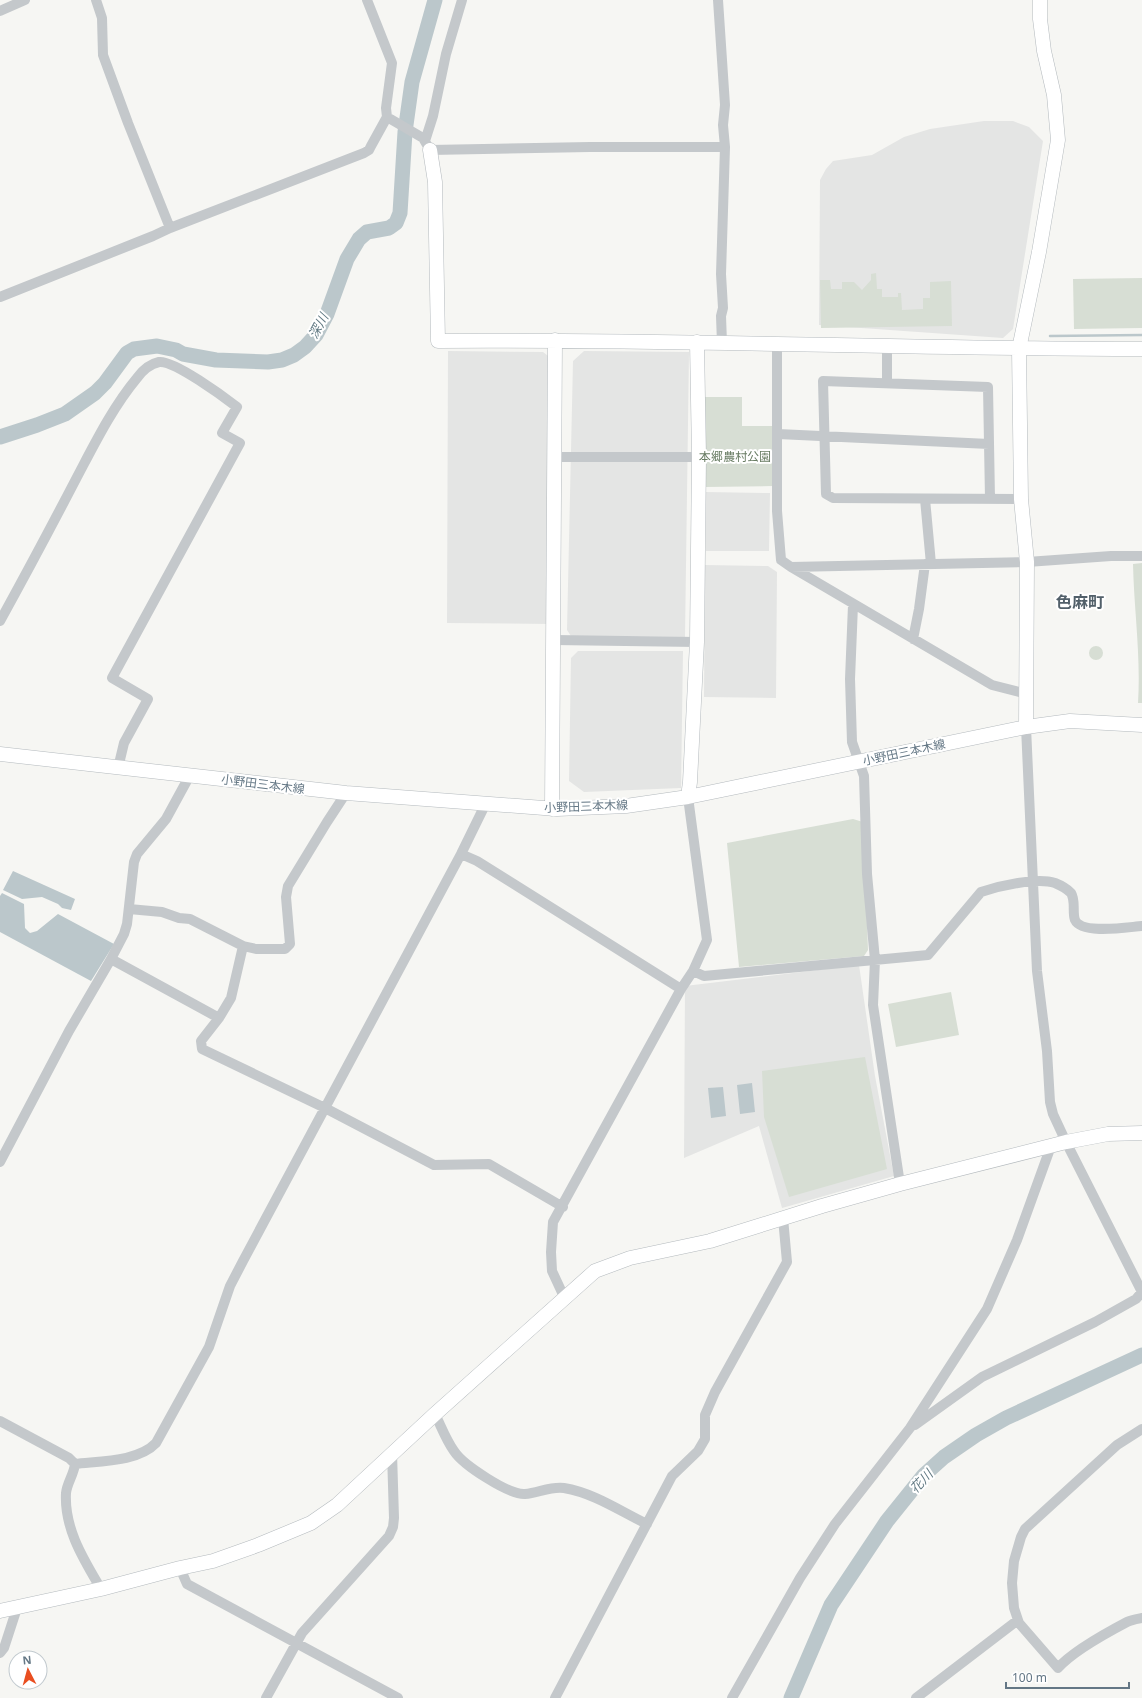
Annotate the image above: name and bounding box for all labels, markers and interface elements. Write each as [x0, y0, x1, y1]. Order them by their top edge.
water label: 深川 [304, 309, 333, 342]
park label: 本郷農村公園 [699, 448, 771, 465]
district label: 色麻町 [1056, 591, 1104, 613]
street label: 小野田三本木線 [861, 735, 947, 769]
street label: 小野田三本木線 [220, 770, 306, 798]
street label: 小野田三本木線 [544, 796, 628, 816]
water label: 花川 [906, 1464, 938, 1497]
north arrow [8, 1650, 48, 1690]
text: N [22, 1652, 32, 1667]
scale bar [1006, 1664, 1129, 1690]
text: 100 m [1012, 1669, 1047, 1686]

